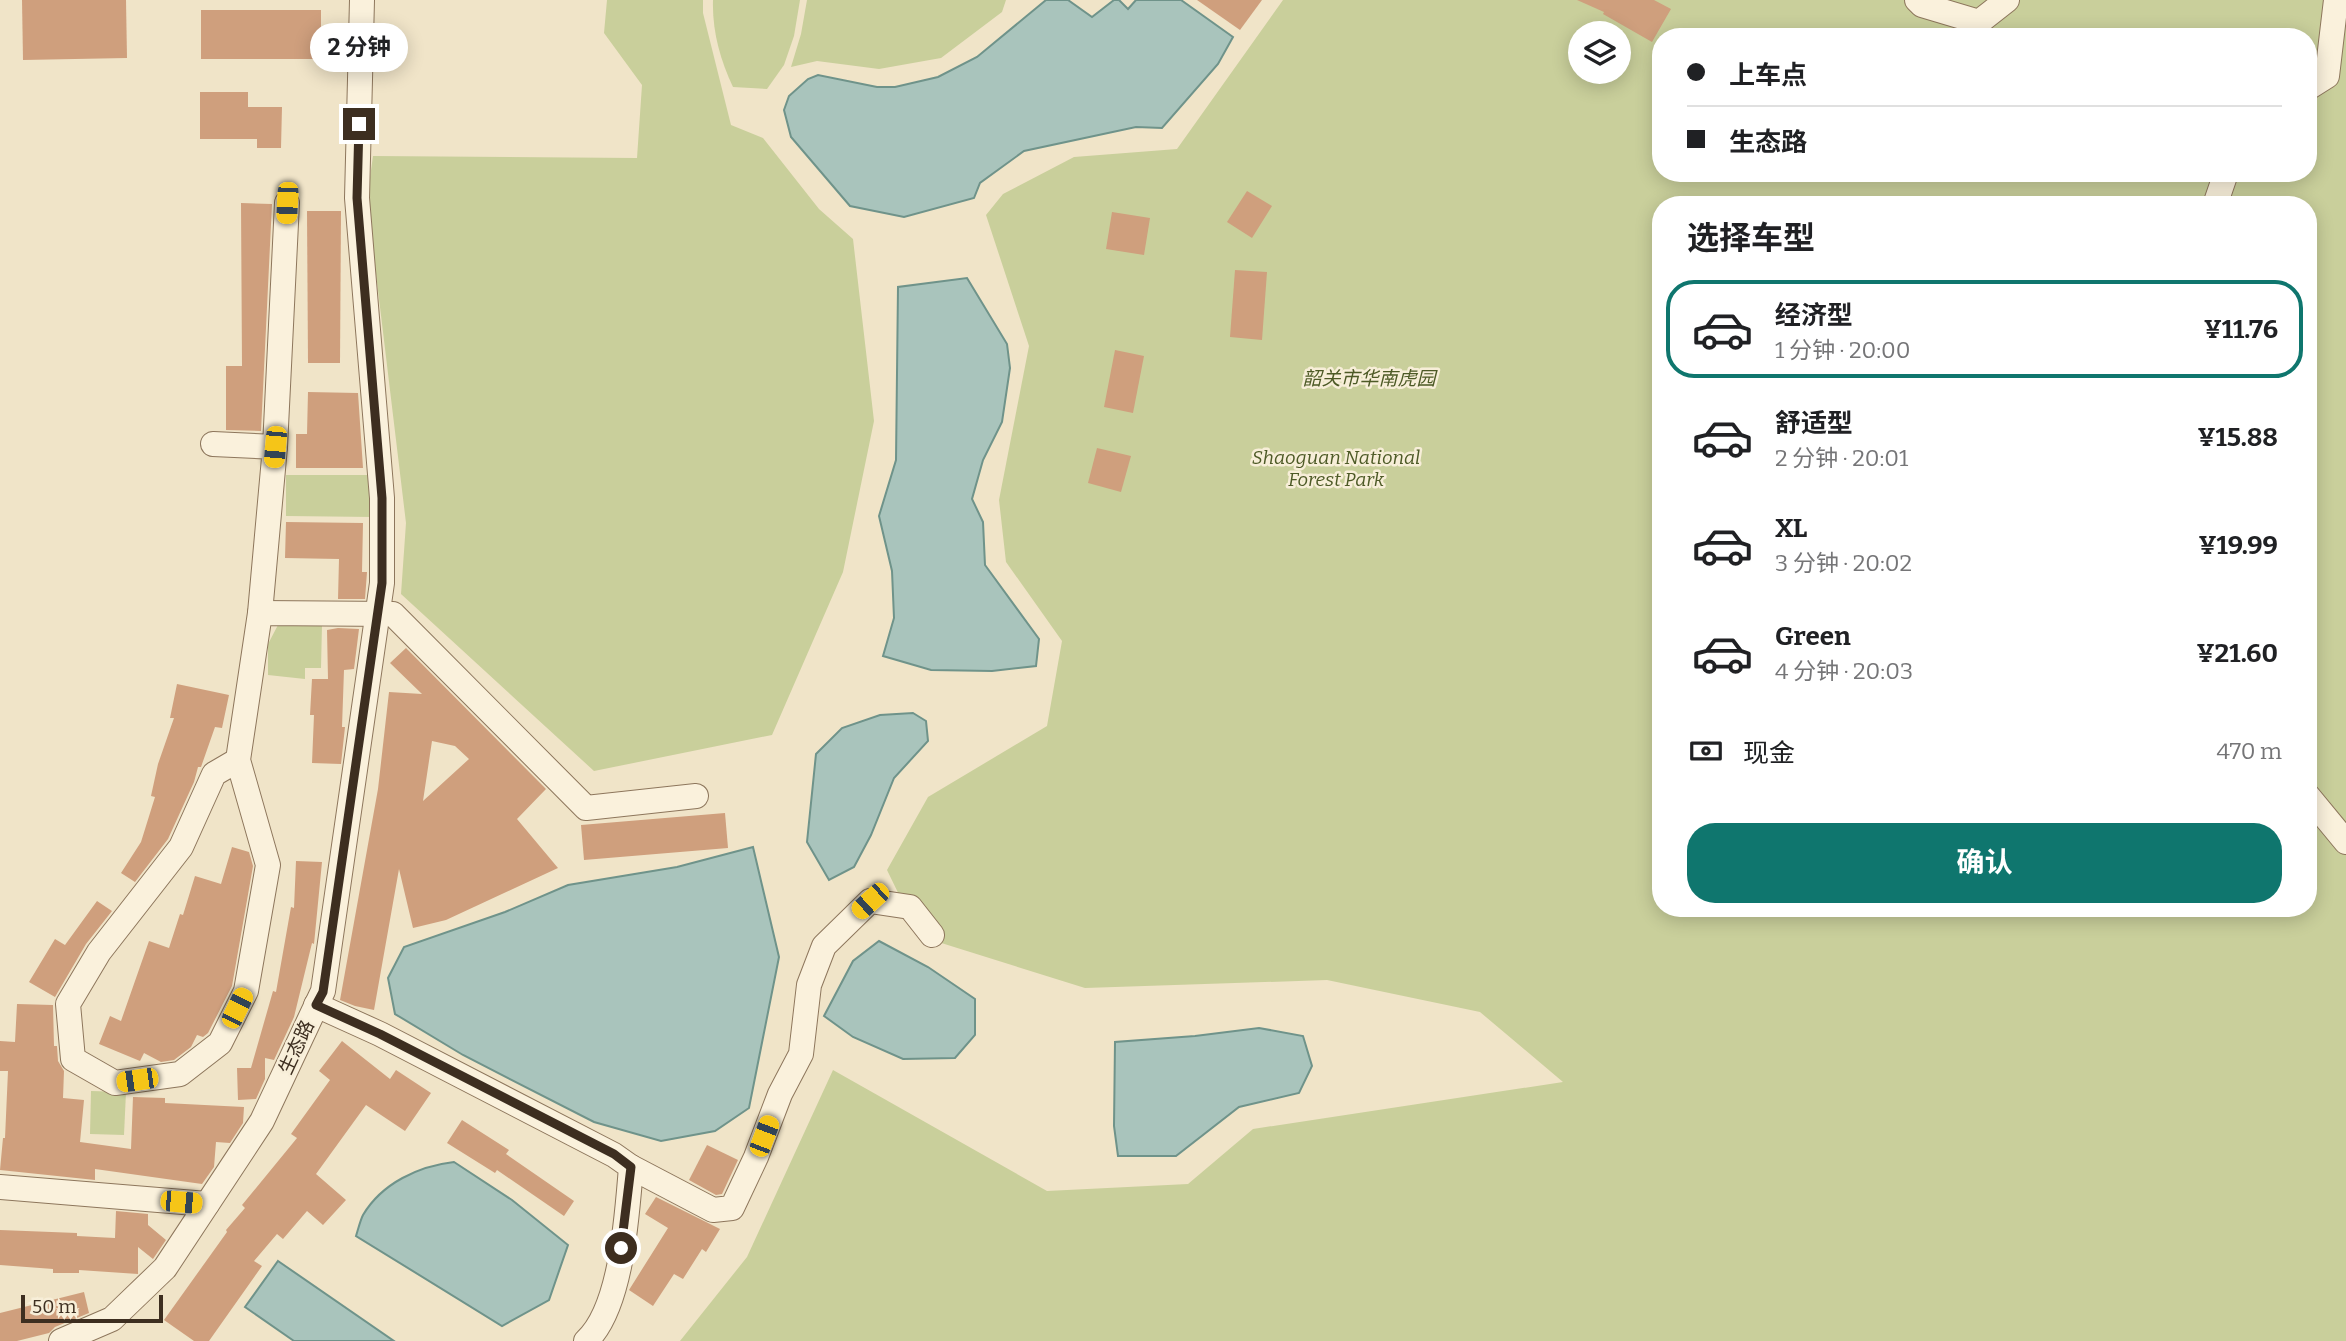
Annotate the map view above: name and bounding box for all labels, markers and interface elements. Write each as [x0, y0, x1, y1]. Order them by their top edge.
map controls [1568, 21, 1631, 84]
button: layers [1568, 21, 1631, 84]
callout: 2 分钟 [310, 23, 408, 72]
text: 2 分钟 [327, 33, 391, 61]
text: 上车点 [1729, 60, 1807, 91]
route end [343, 108, 375, 140]
text: 生态路 [1729, 127, 1807, 158]
car [276, 181, 299, 225]
text: 选择车型 [1687, 219, 1815, 257]
icon: car [1691, 298, 1754, 361]
text: 经济型 [1775, 300, 1853, 331]
text: ¥11.76 [2204, 314, 2278, 345]
text: 1 分钟 · 20:00 [1775, 336, 1911, 364]
park label: 韶关市华南虎园 [1302, 367, 1438, 390]
icon: car [1691, 406, 1754, 469]
text: 舒适型 [1775, 408, 1853, 439]
text: ¥15.88 [2198, 422, 2278, 453]
car [263, 425, 288, 469]
text: 2 分钟 · 20:01 [1775, 444, 1908, 472]
park label: Shaoguan National Forest Park [1252, 446, 1420, 491]
text: XL [1775, 513, 1807, 544]
icon: car [1691, 514, 1754, 577]
text: ¥19.99 [2198, 530, 2278, 561]
text: 3 分钟 · 20:02 [1775, 549, 1912, 577]
text: Green [1775, 621, 1851, 652]
icon: car [1691, 622, 1754, 685]
text: ¥21.60 [2197, 638, 2278, 669]
text: 4 分钟 · 20:03 [1775, 657, 1913, 685]
icon: cash [1687, 732, 1725, 770]
text: 470 m [2216, 737, 2282, 765]
text: 现金 [1743, 738, 1795, 769]
button: 确认 [1687, 823, 2282, 903]
car [848, 879, 893, 923]
car [219, 985, 256, 1031]
street label: 生态路 [274, 1017, 319, 1078]
car [115, 1067, 160, 1093]
car [747, 1113, 782, 1159]
car [160, 1190, 203, 1214]
route start [605, 1232, 637, 1264]
scale bar [21, 1292, 163, 1324]
text: 50 m [32, 1295, 76, 1318]

